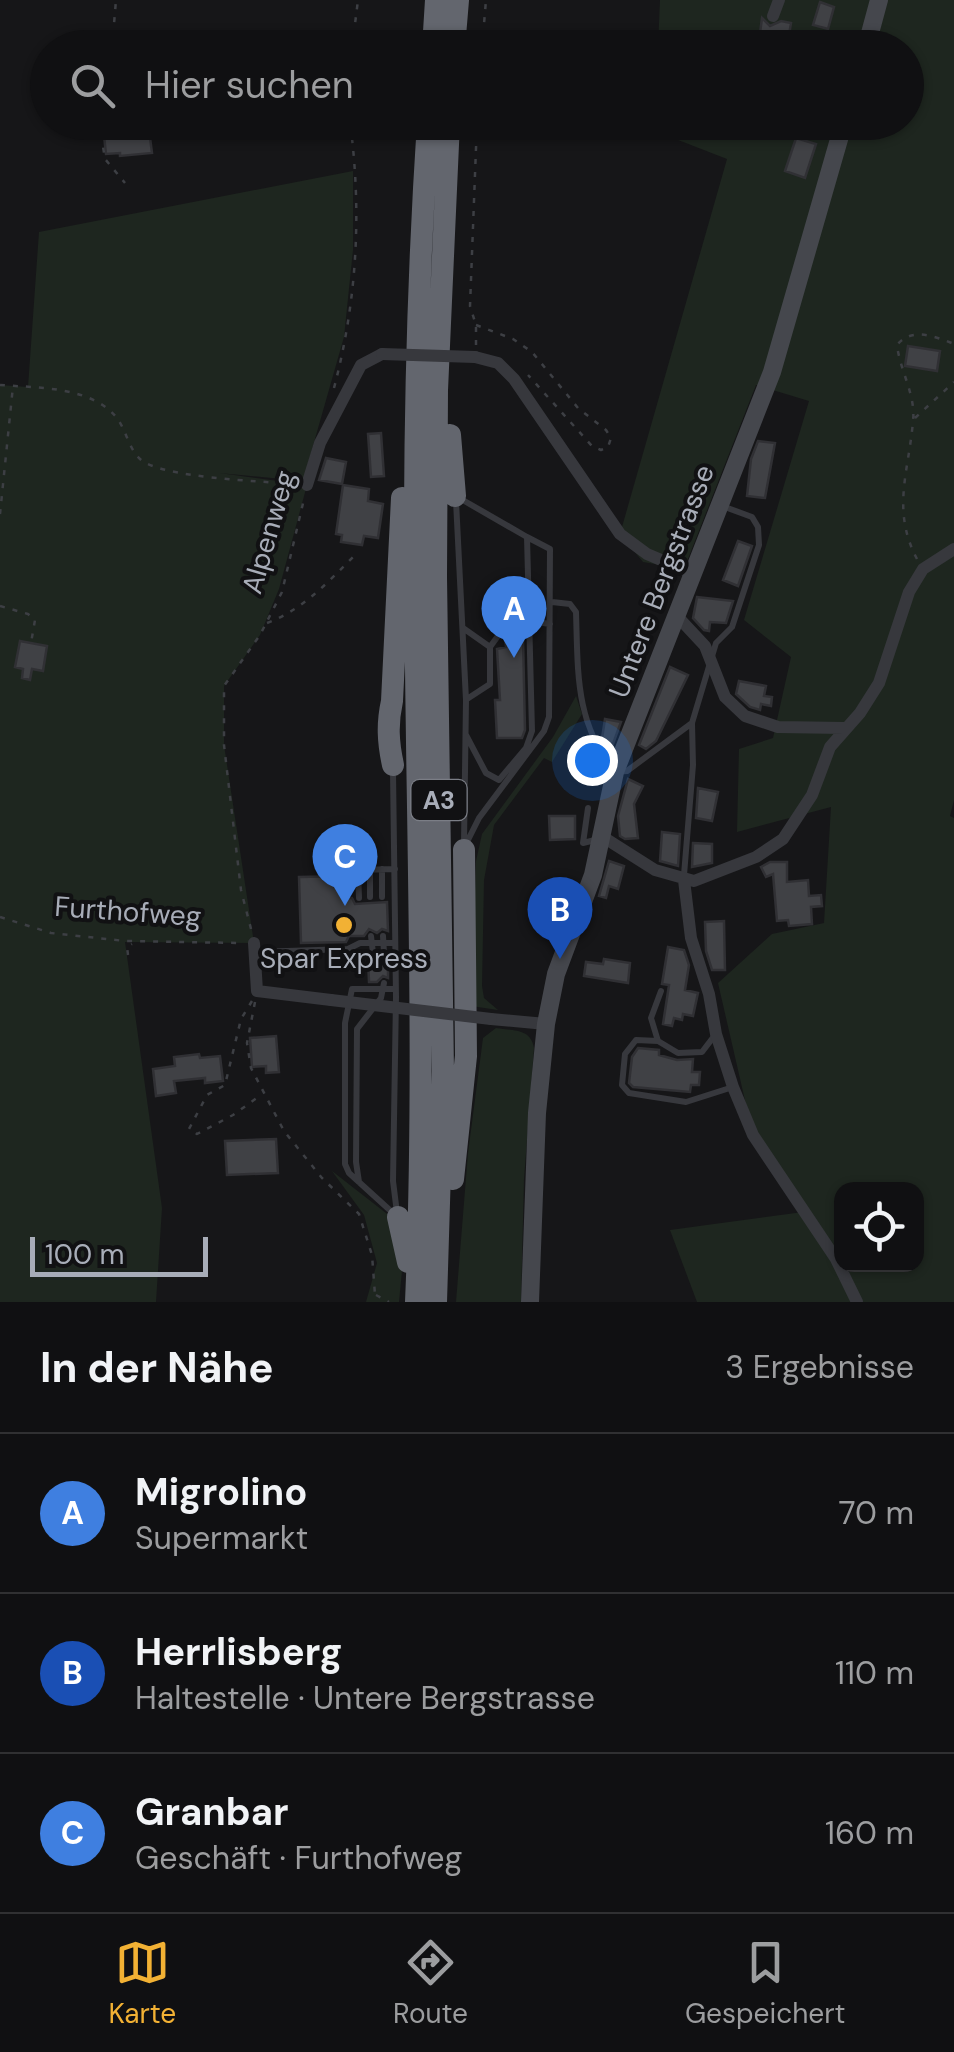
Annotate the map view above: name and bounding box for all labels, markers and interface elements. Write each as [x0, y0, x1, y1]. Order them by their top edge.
search box [30, 30, 924, 140]
icon: search [65, 58, 120, 113]
text: Hier suchen [145, 60, 354, 110]
street label: Untere Bergstrasse [600, 459, 723, 703]
street label: Alpenweg [233, 466, 304, 598]
pin: A [482, 576, 546, 658]
your location [567, 735, 618, 786]
road number: A3 [412, 780, 466, 820]
pin: C [312, 824, 378, 906]
pin: B [528, 876, 592, 959]
street label: Furthofweg [53, 888, 203, 935]
marker: Spar Express [333, 914, 355, 936]
place label: Spar Express [260, 940, 428, 977]
map controls [834, 1182, 924, 1272]
button: locate [834, 1182, 924, 1272]
scale bar [30, 1232, 208, 1276]
text: 100 m [45, 1236, 124, 1273]
text: In der Nähe [40, 1340, 274, 1395]
text: 3 Ergebnisse [725, 1346, 914, 1388]
text: Migrolino [135, 1467, 307, 1517]
text: A [61, 1492, 84, 1534]
text: 70 m [838, 1492, 914, 1534]
text: Supermarkt [135, 1517, 308, 1559]
text: Herrlisberg [135, 1627, 342, 1677]
text: B [62, 1652, 83, 1694]
text: 110 m [835, 1652, 914, 1694]
text: Haltestelle · Untere Bergstrasse [135, 1677, 595, 1719]
text: Granbar [135, 1787, 289, 1837]
text: C [61, 1812, 84, 1854]
text: 160 m [825, 1812, 914, 1854]
text: Geschäft · Furthofweg [135, 1837, 462, 1879]
tab: Karte [108, 1935, 176, 2032]
tab: Route [393, 1935, 468, 2032]
tab: Gespeichert [685, 1935, 846, 2032]

